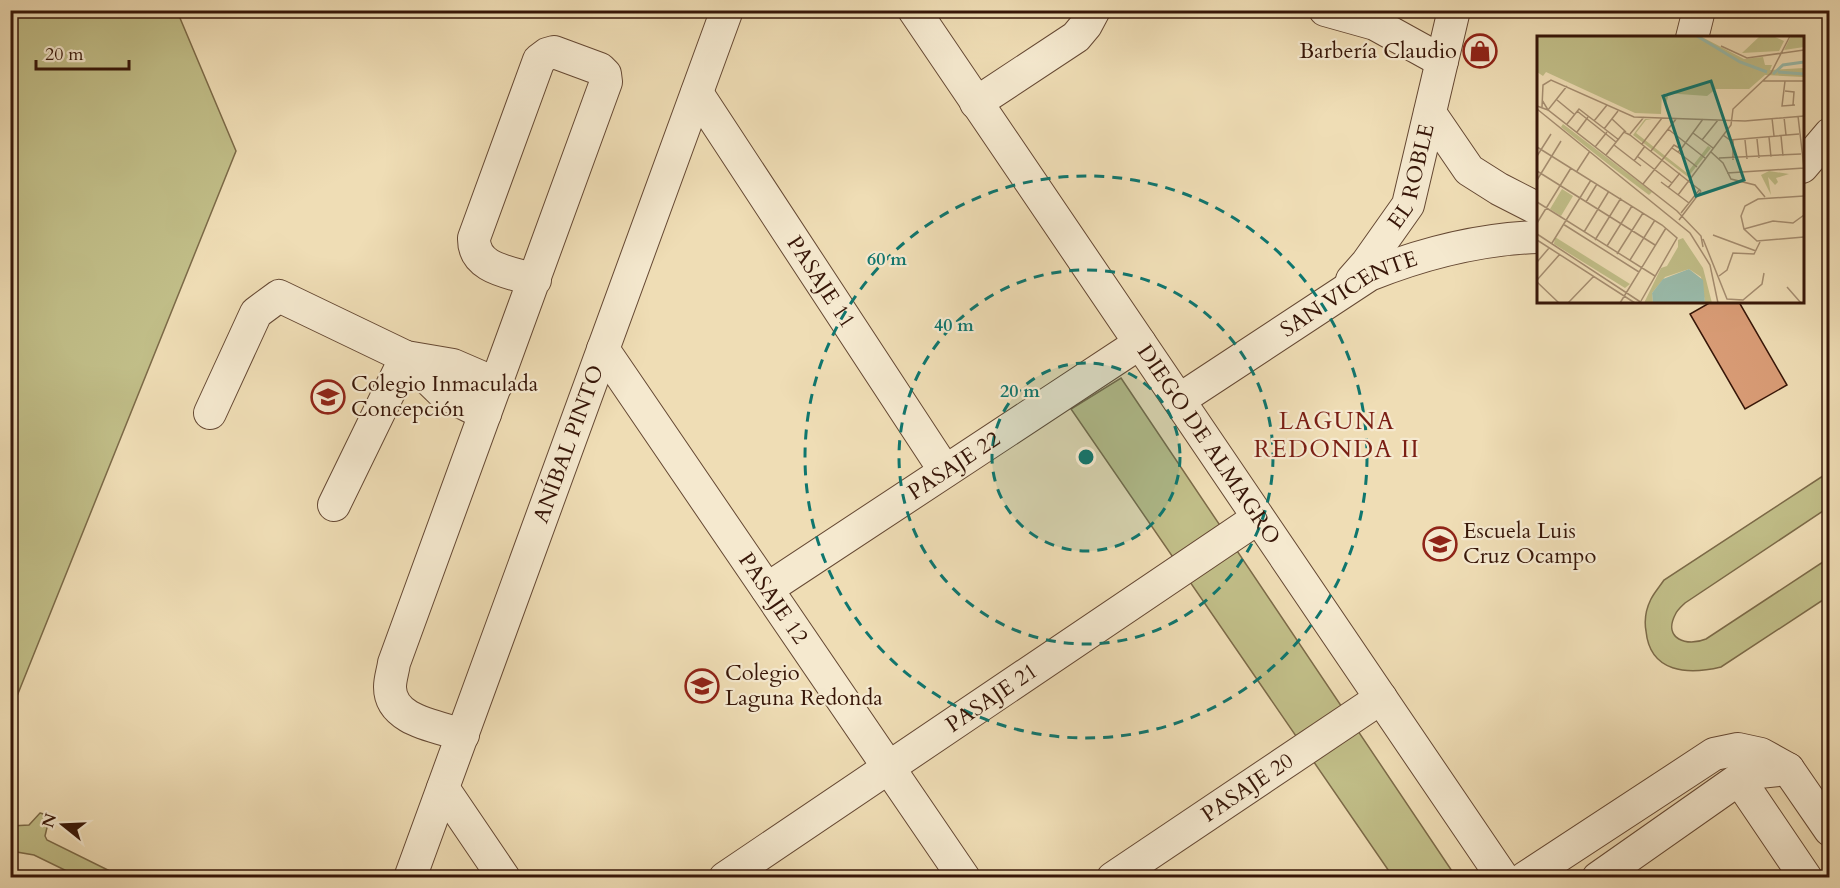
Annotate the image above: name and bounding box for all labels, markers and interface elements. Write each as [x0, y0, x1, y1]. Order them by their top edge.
scale bar [36, 33, 129, 71]
shop icon: Barbería Claudio [1462, 33, 1498, 69]
place label: Barbería Claudio [1299, 36, 1457, 66]
inset map [1537, 36, 1804, 303]
text: 20 m [45, 42, 84, 67]
street label: EL ROBLE [1381, 121, 1442, 235]
street label: PASAJE 11 [780, 230, 862, 334]
street label: SAN VICENTE [1274, 244, 1421, 344]
text: 60 m [867, 247, 907, 272]
text: 40 m [934, 313, 974, 338]
street label: DIEGO DE ALMAGRO [1130, 338, 1287, 550]
street label: ANÍBAL PINTO [526, 361, 611, 527]
place label: Colegio Inmaculada Concepción [351, 369, 539, 424]
school or university icon: Colegio Inmaculada Concepción [310, 379, 346, 415]
text: 20 m [1000, 379, 1040, 404]
district label: LAGUNA REDONDA II [1254, 405, 1420, 466]
street label: PASAJE 22 [902, 424, 1006, 507]
centre of rings [1076, 447, 1096, 467]
place label: Escuela Luis Cruz Ocampo [1463, 516, 1597, 571]
school or university icon: Escuela Luis Cruz Ocampo [1422, 526, 1458, 562]
street label: PASAJE 12 [731, 547, 815, 650]
street label: PASAJE 21 [940, 656, 1044, 740]
place label: Colegio Laguna Redonda [725, 658, 883, 713]
school or university icon: Colegio Laguna Redonda [684, 668, 720, 704]
street label: PASAJE 20 [1196, 746, 1299, 829]
north arrow [33, 795, 93, 855]
text: N [37, 811, 62, 831]

